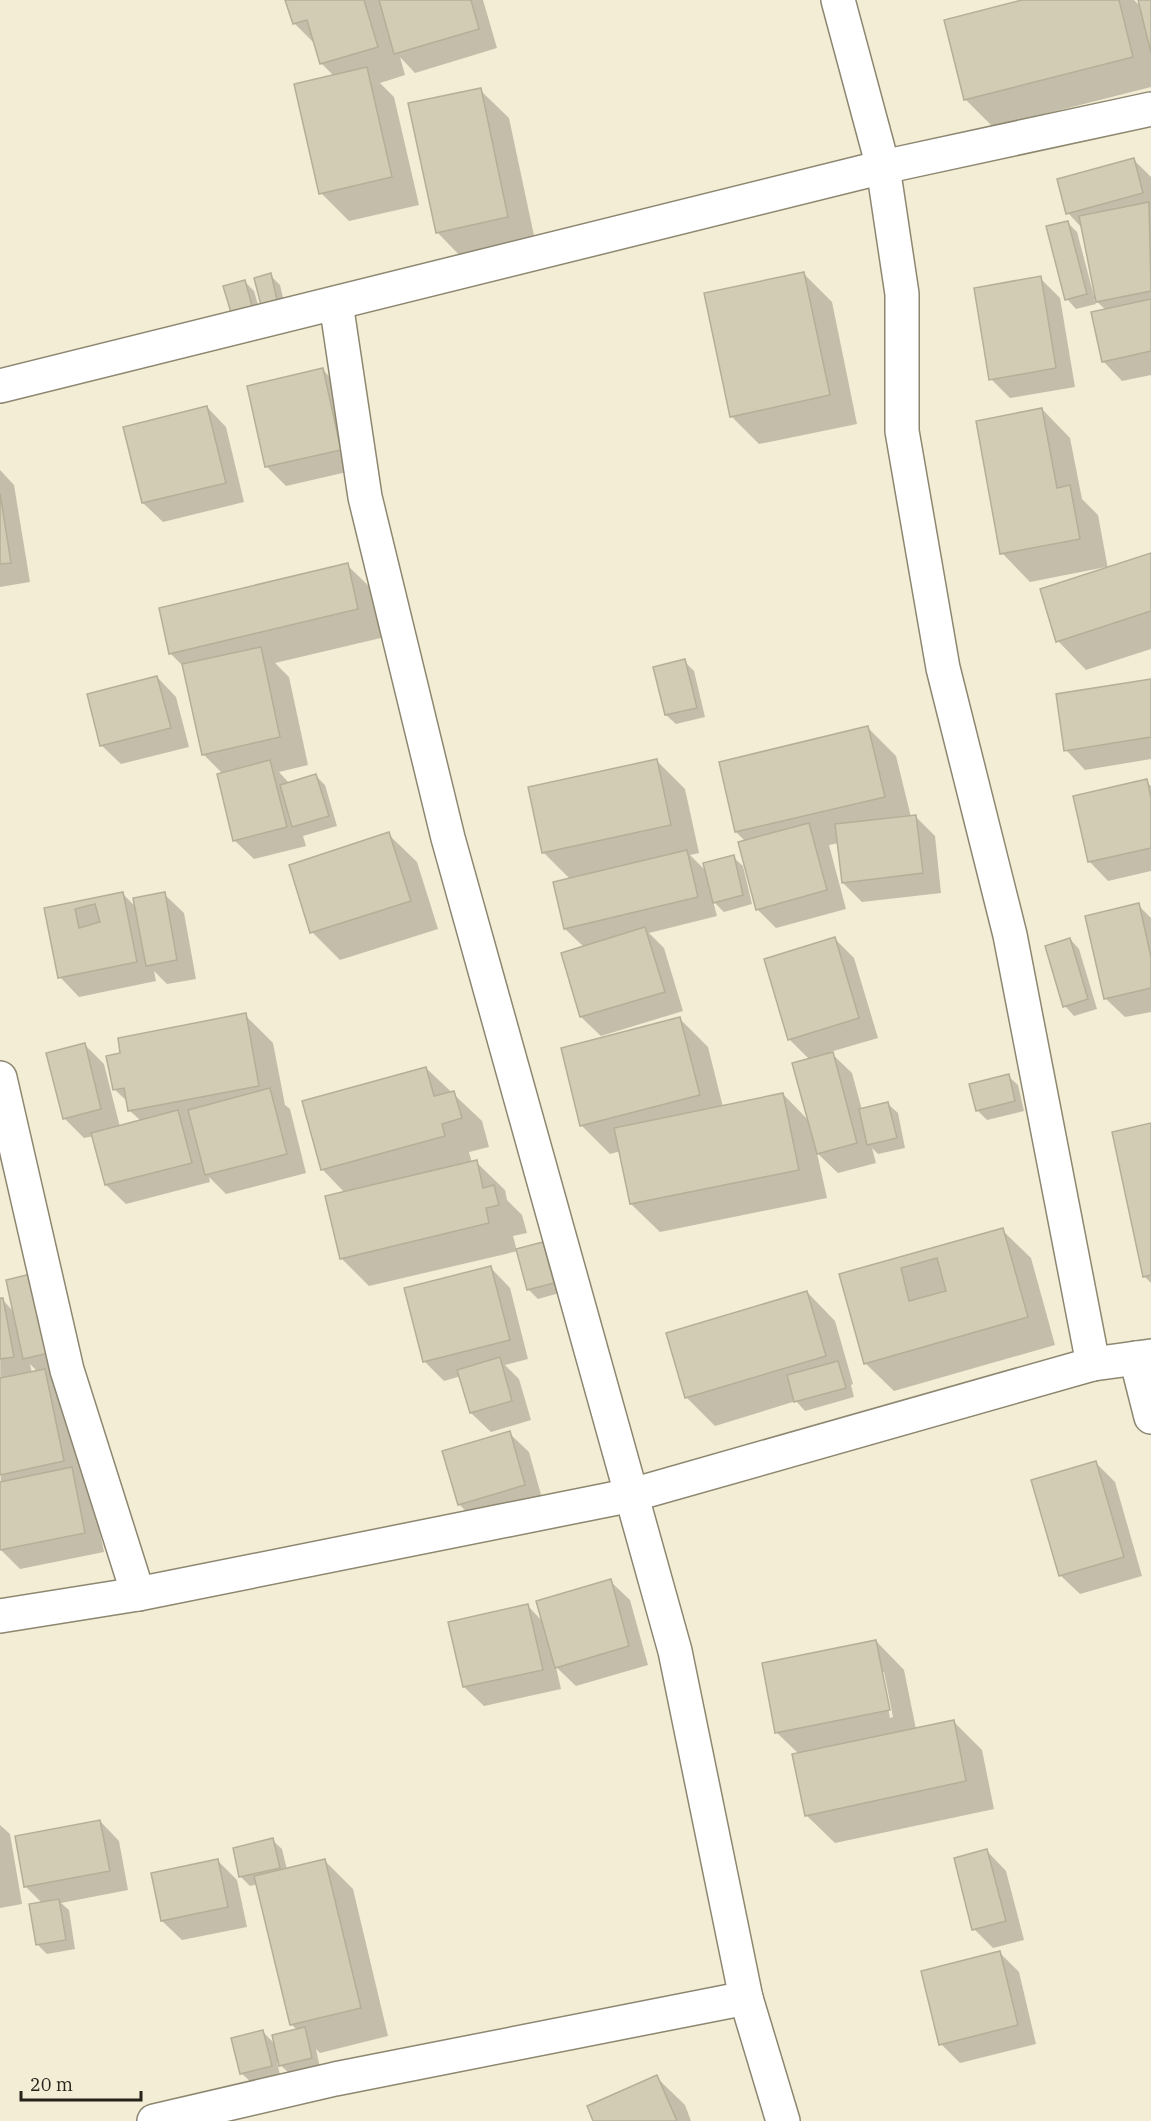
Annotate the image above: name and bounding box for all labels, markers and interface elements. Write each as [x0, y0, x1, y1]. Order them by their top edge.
scale bar [21, 2064, 141, 2102]
text: 20 m [30, 2073, 73, 2096]

